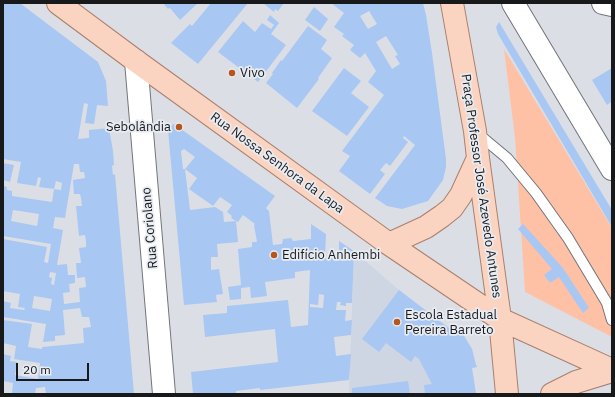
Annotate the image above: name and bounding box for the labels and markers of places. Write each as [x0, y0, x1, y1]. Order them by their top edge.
place label: Vivo [240, 65, 265, 81]
marker: Vivo [227, 68, 237, 78]
place label: Sebolândia [106, 119, 171, 135]
marker: Sebolândia [174, 122, 184, 132]
place label: Edifício Anhembi [282, 247, 380, 263]
marker: Edifício Anhembi [269, 250, 279, 260]
place label: Escola Estadual Pereira Barreto [405, 307, 497, 338]
marker: Escola Estadual Pereira Barreto [392, 317, 402, 327]

